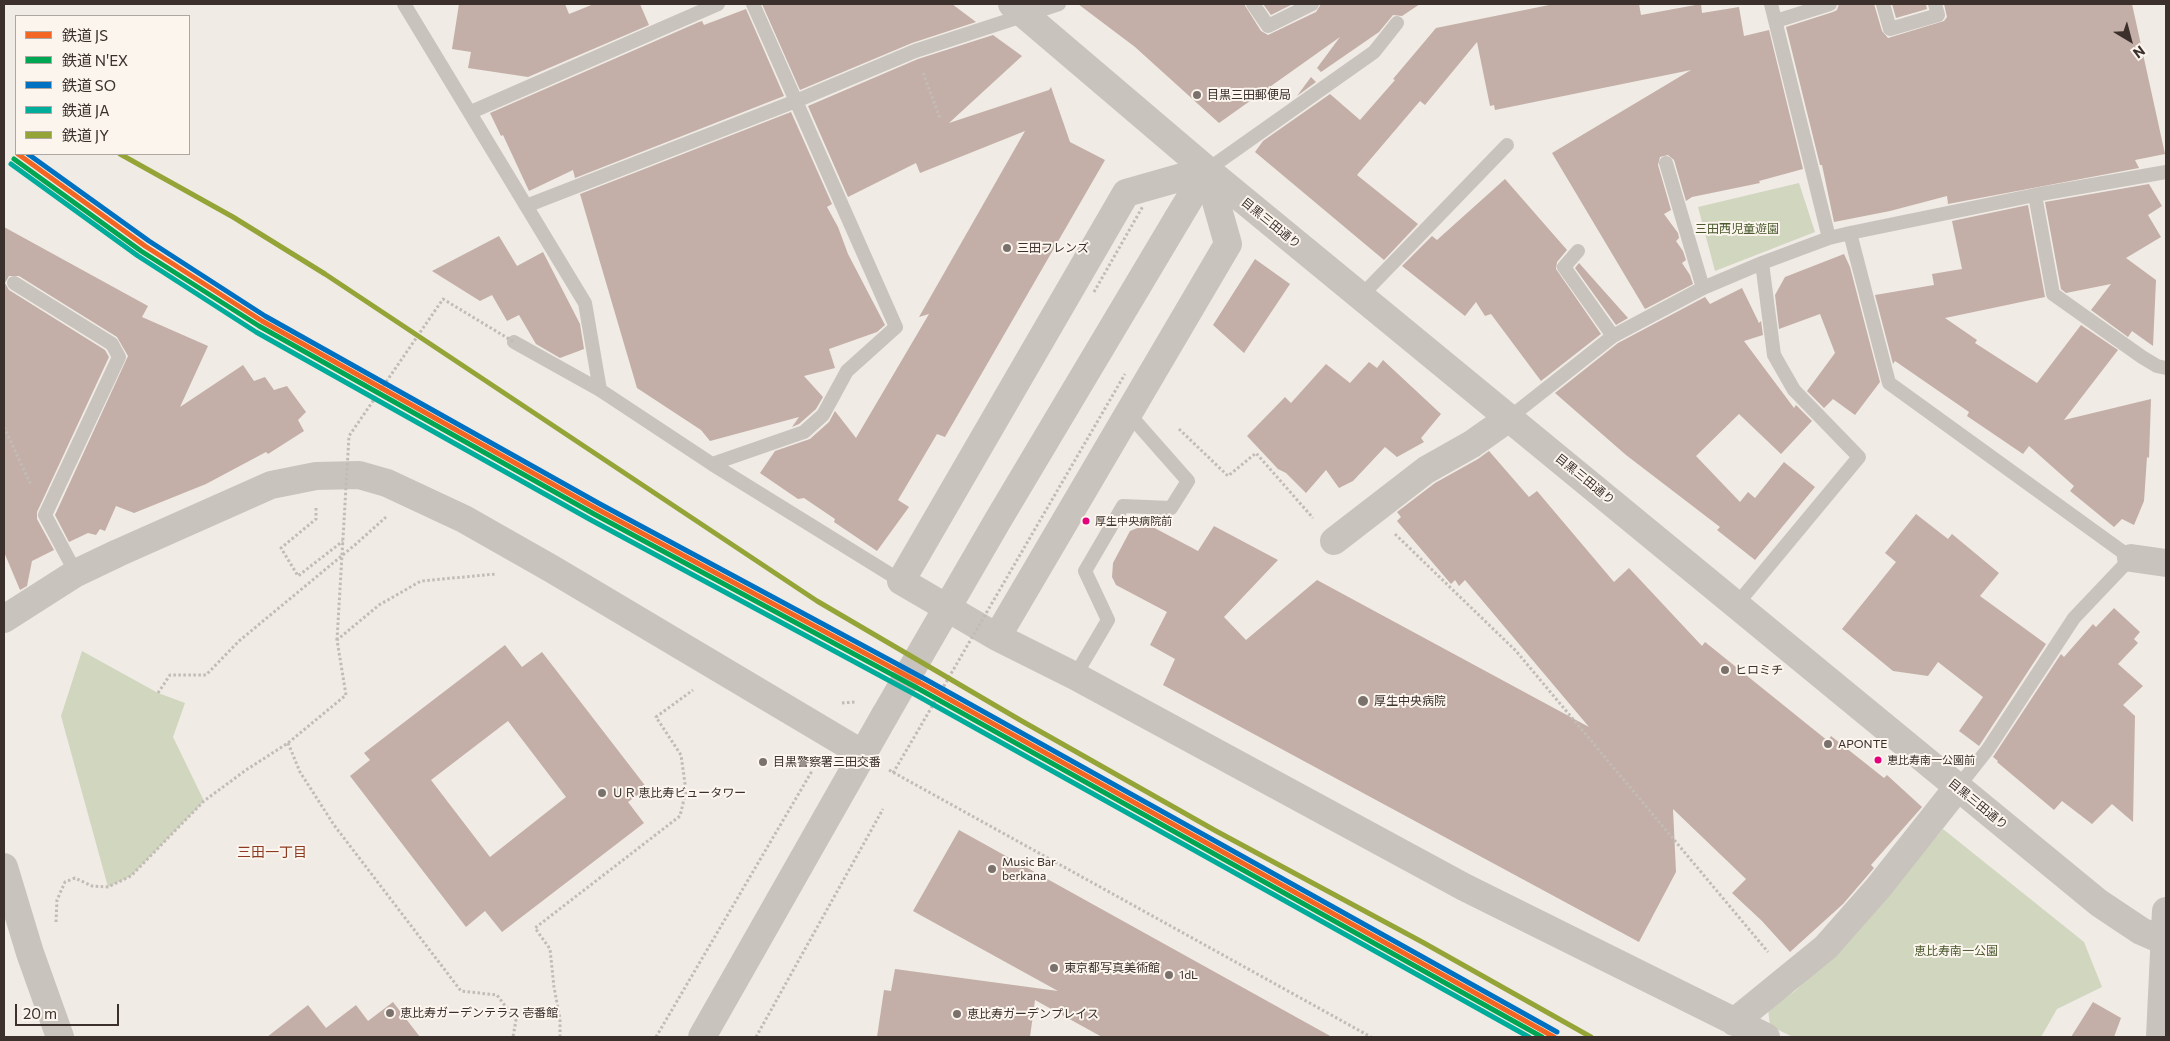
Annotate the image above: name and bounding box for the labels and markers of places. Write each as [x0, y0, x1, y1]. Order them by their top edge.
place label: 目黒三田郵便局 [1207, 88, 1291, 102]
marker: 目黒三田郵便局 [1191, 89, 1203, 101]
place label: 三田フレンズ [1017, 241, 1089, 255]
marker: 三田フレンズ [1001, 242, 1013, 254]
place label: 厚生中央病院前 [1095, 514, 1172, 528]
marker: 厚生中央病院前 [1081, 516, 1091, 526]
place label: ヒロミチ [1735, 663, 1783, 677]
marker: ヒロミチ [1719, 664, 1731, 676]
marker: 厚生中央病院 [1356, 694, 1370, 708]
place label: 厚生中央病院 [1374, 694, 1446, 708]
place label: APONTE [1838, 737, 1887, 751]
marker: APONTE [1822, 738, 1834, 750]
place label: 恵比寿南一公園前 [1887, 753, 1975, 767]
place label: 目黒警察署三田交番 [773, 755, 881, 769]
marker: 恵比寿南一公園前 [1873, 755, 1883, 765]
marker: 目黒警察署三田交番 [757, 756, 769, 768]
place label: ＵＲ 恵比寿ビュータワー [612, 786, 746, 800]
marker: ＵＲ 恵比寿ビュータワー [596, 787, 608, 799]
place label: Music Bar berkana [1002, 855, 1056, 883]
marker: Music Bar berkana [986, 863, 998, 875]
place label: 東京都写真美術館 [1064, 961, 1160, 975]
marker: 東京都写真美術館 [1048, 962, 1060, 974]
place label: 1dL [1179, 968, 1198, 982]
marker: 1dL [1163, 969, 1175, 981]
place label: 恵比寿ガーデンテラス 壱番館 [400, 1006, 558, 1020]
marker: 恵比寿ガーデンテラス 壱番館 [384, 1007, 396, 1019]
place label: 恵比寿ガーデンプレイス [967, 1007, 1099, 1021]
marker: 恵比寿ガーデンプレイス [951, 1008, 963, 1020]

